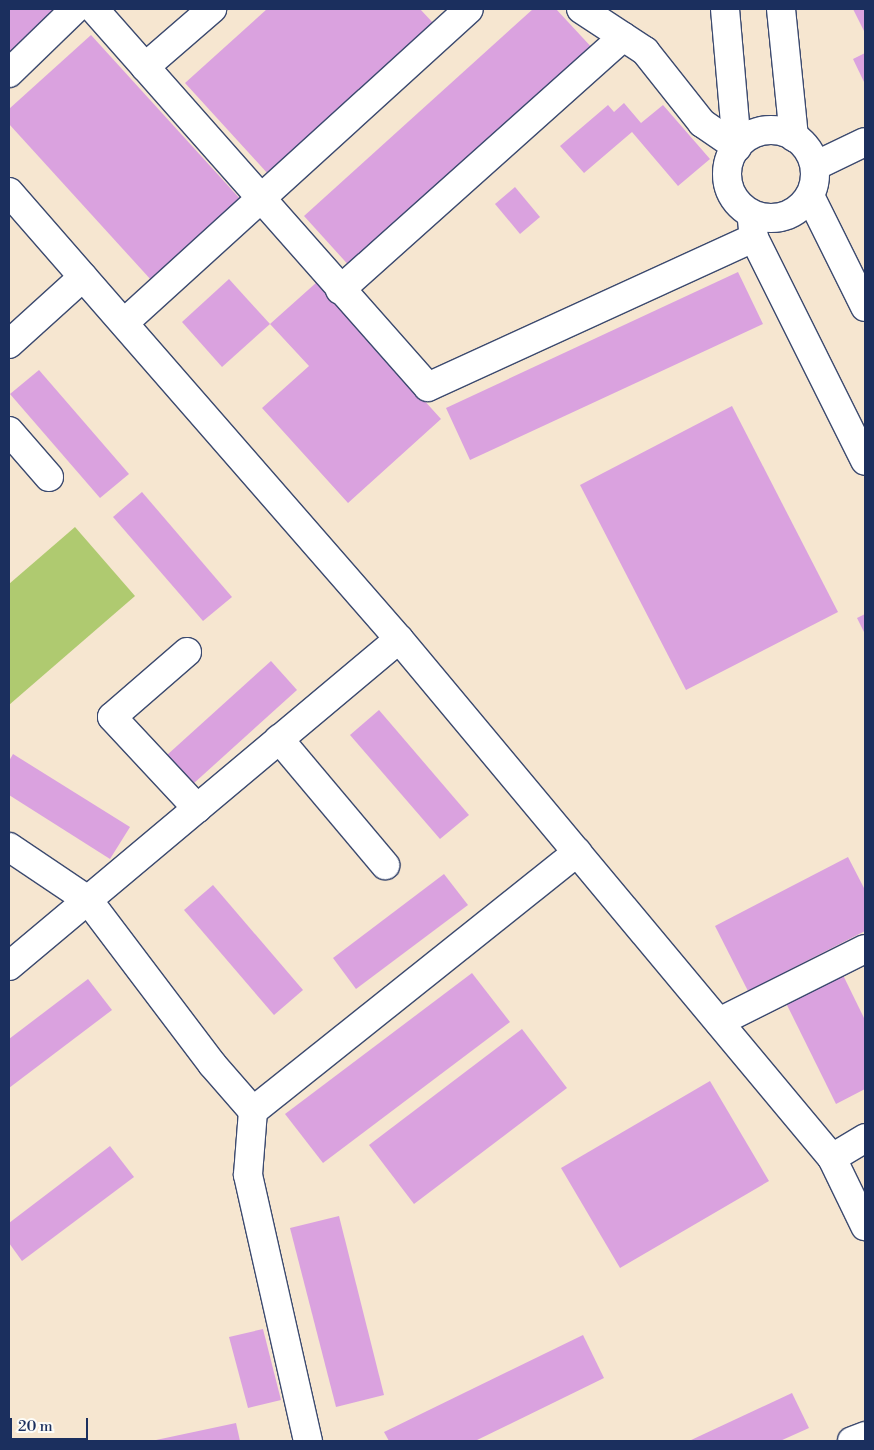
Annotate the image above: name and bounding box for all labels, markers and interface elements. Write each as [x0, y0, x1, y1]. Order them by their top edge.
scale bar [12, 1408, 90, 1440]
text: 20 m [18, 1417, 53, 1436]

